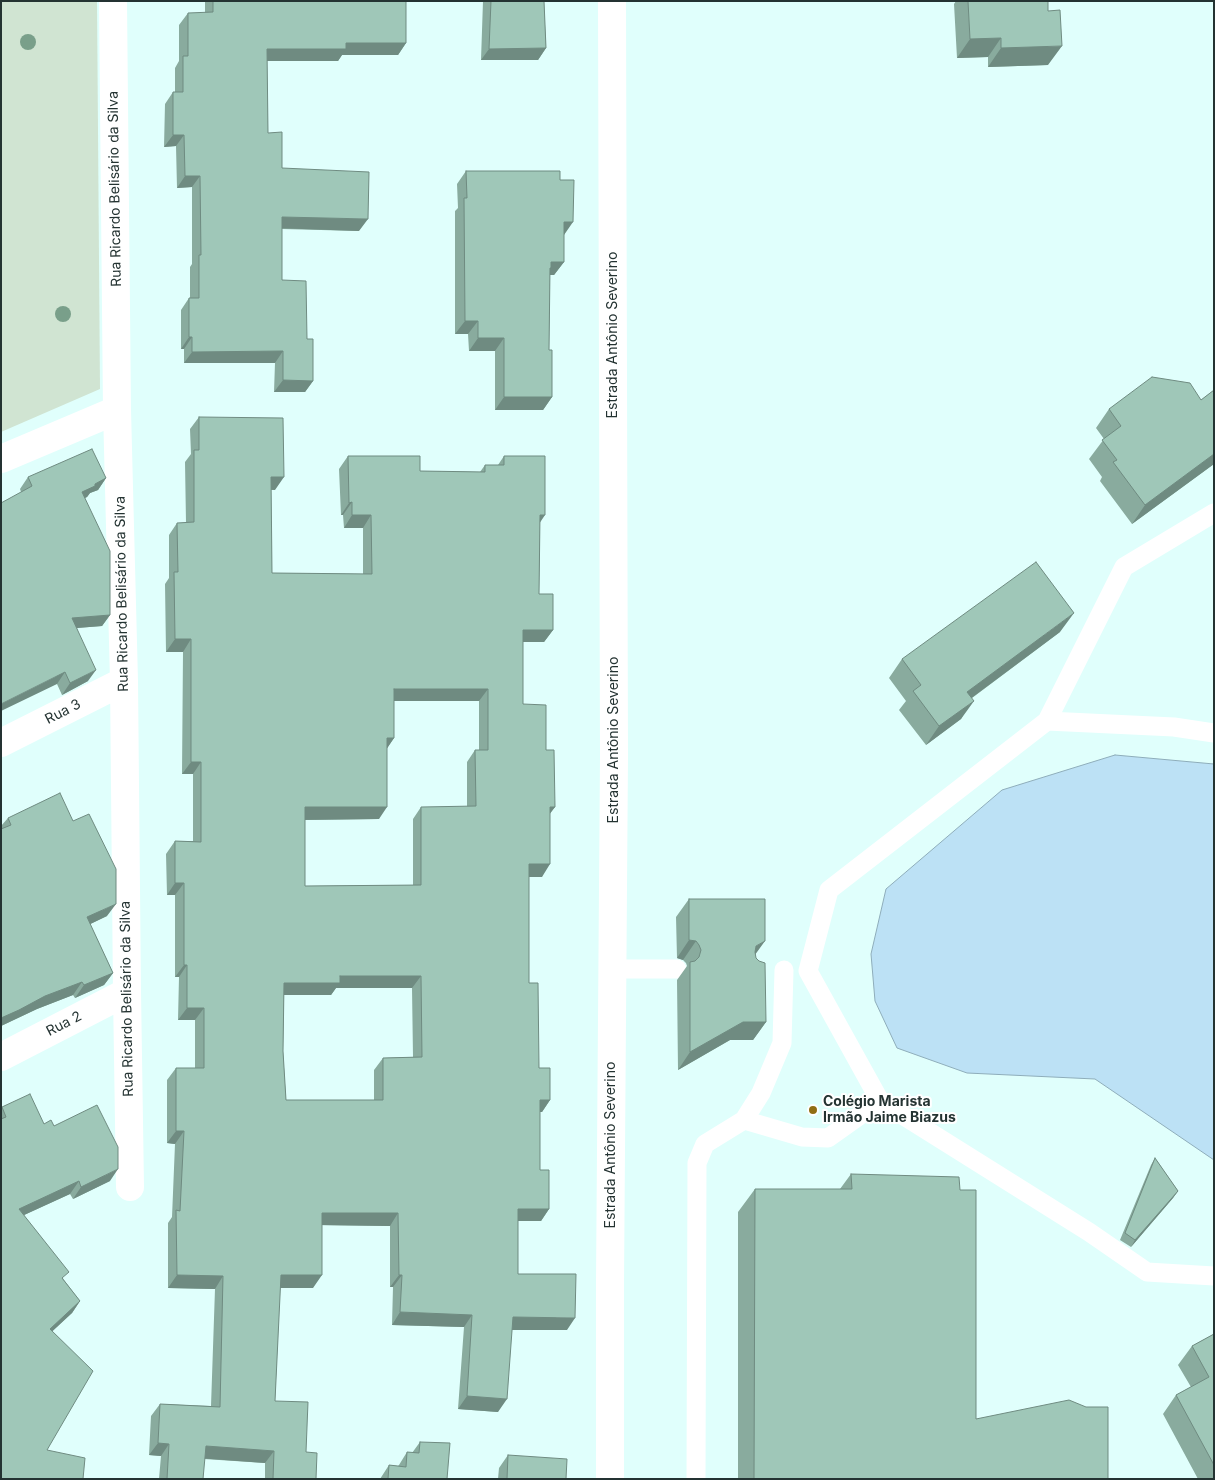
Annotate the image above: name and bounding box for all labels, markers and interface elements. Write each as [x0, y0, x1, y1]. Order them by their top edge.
street label: Rua Ricardo Belisário da Silva [105, 91, 125, 287]
street label: Estrada Antônio Severino [605, 252, 621, 418]
street label: Rua Ricardo Belisário da Silva [112, 496, 132, 692]
street label: Estrada Antônio Severino [606, 657, 622, 823]
street label: Rua 3 [42, 696, 84, 728]
street label: Rua Ricardo Belisário da Silva [117, 901, 137, 1097]
street label: Rua 2 [43, 1008, 85, 1040]
street label: Estrada Antônio Severino [603, 1062, 619, 1228]
place label: Colégio Marista Irmão Jaime Biazus [823, 1094, 956, 1126]
marker: Colégio Marista Irmão Jaime Biazus [807, 1104, 819, 1116]

